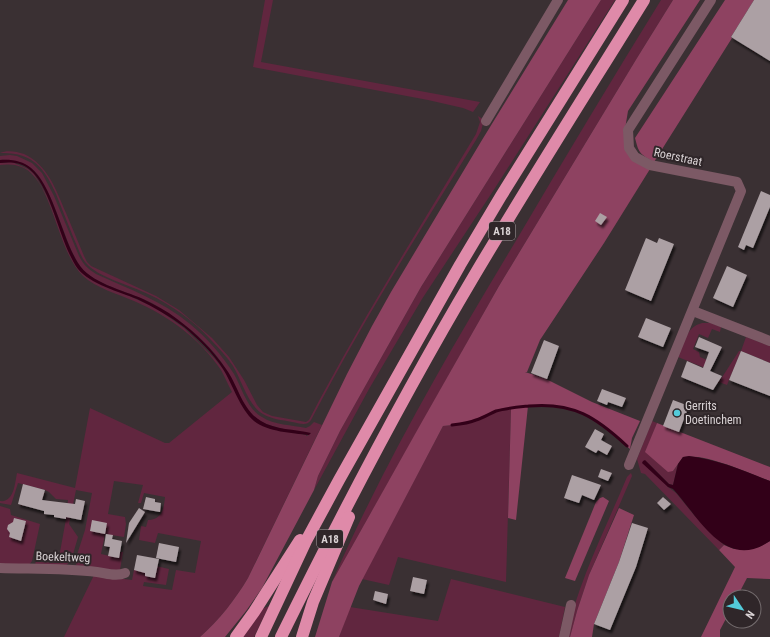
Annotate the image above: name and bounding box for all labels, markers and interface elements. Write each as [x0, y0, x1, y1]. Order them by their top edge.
street label: Roerstraat [652, 145, 704, 169]
road number: A18 [489, 222, 515, 240]
place label: Gerrits Doetinchem [685, 399, 742, 427]
marker: Gerrits Doetinchem [672, 408, 682, 418]
road number: A18 [317, 530, 343, 548]
street label: Boekeltweg [35, 549, 91, 565]
north arrow [722, 589, 762, 629]
text: N [742, 608, 757, 621]

